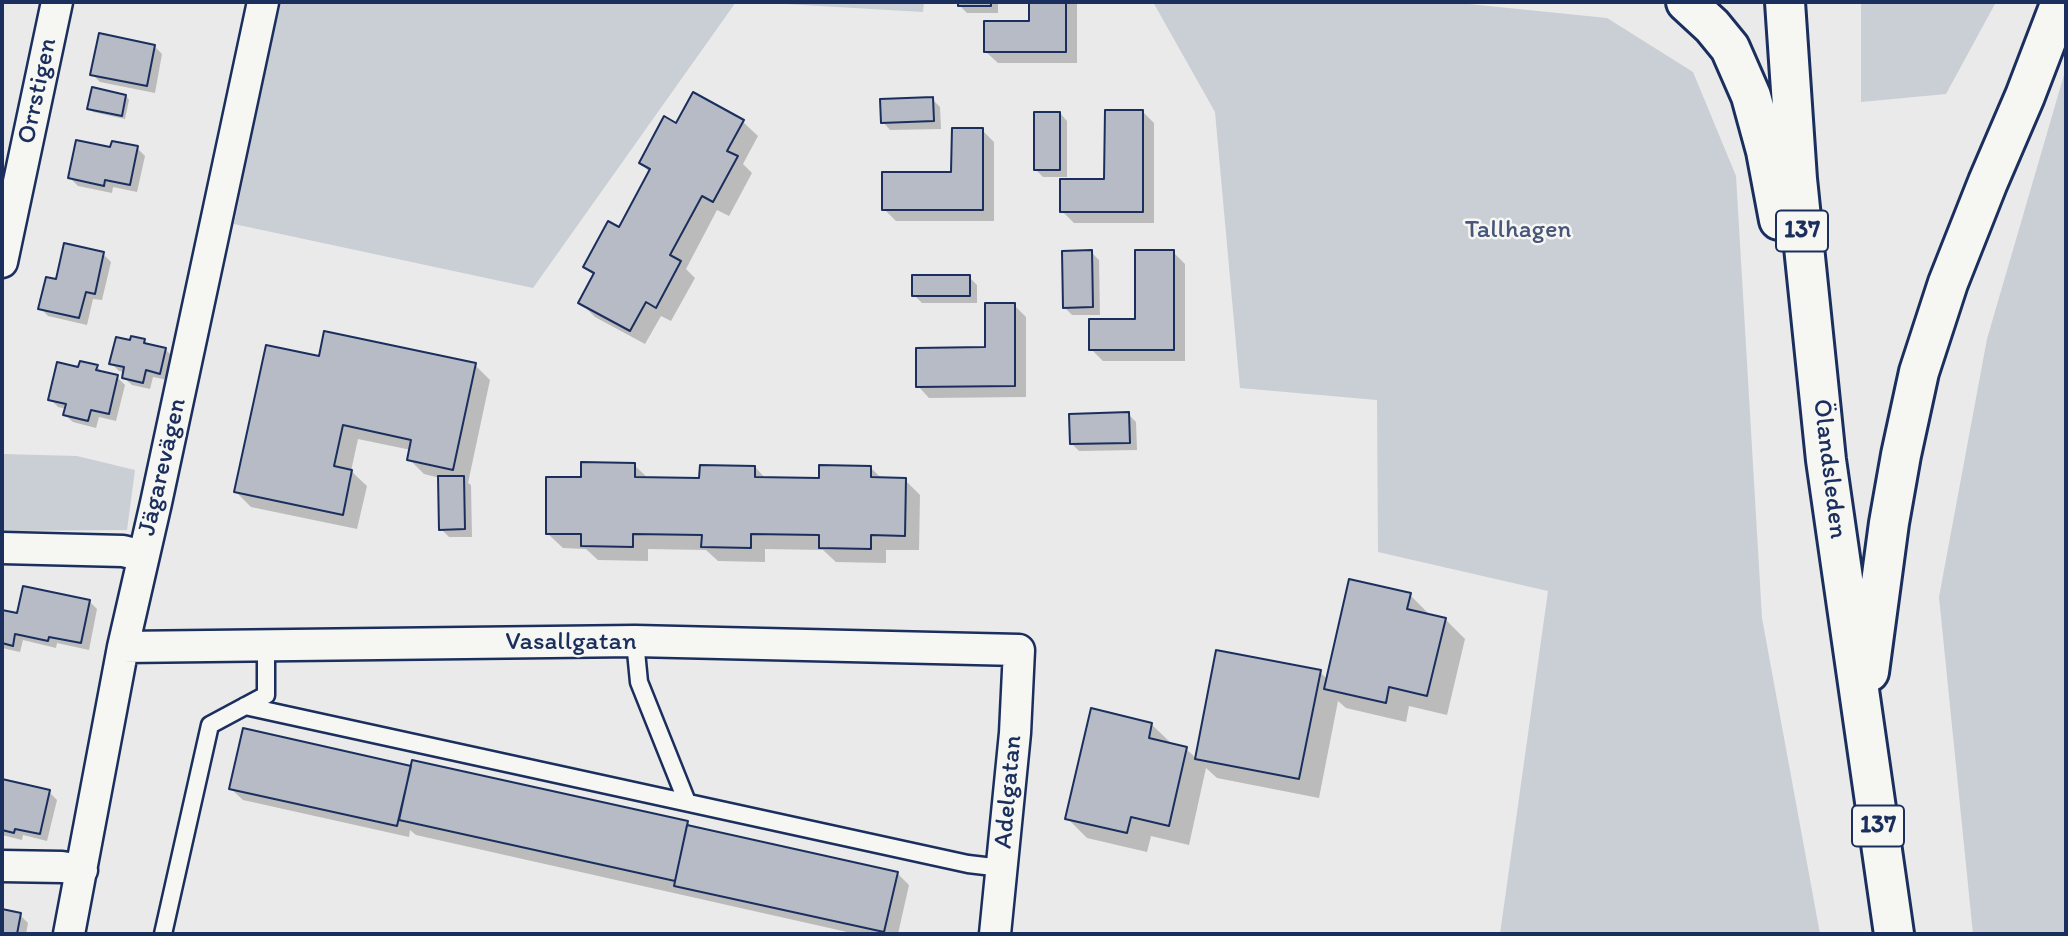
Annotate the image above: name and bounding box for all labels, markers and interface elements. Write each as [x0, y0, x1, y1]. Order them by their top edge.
street label: Orrstigen [12, 35, 64, 147]
road number: 137 [1776, 210, 1828, 252]
park label: Tallhagen [1465, 214, 1571, 246]
street label: Jägarevägen [132, 395, 194, 539]
street label: Ölandsleden [1805, 397, 1853, 541]
street label: Vasallgatan [505, 626, 637, 658]
street label: Adelgatan [988, 734, 1030, 850]
road number: 137 [1852, 806, 1904, 846]

